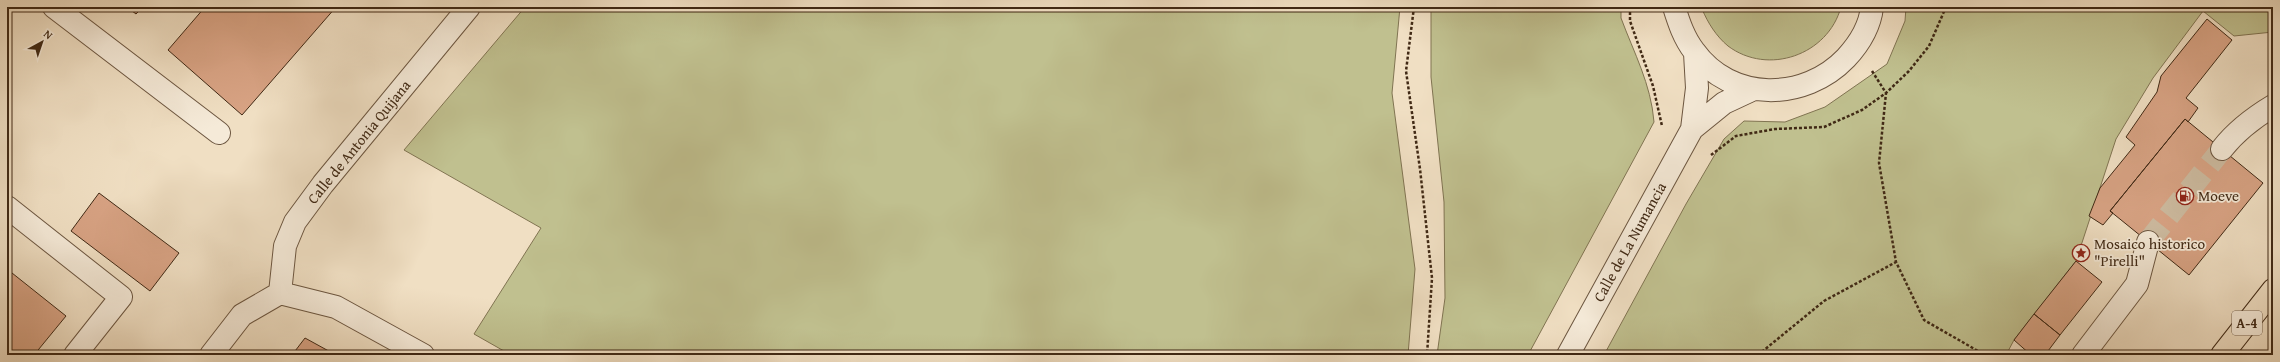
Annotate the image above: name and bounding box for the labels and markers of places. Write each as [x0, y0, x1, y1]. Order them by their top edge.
place label: Moeve [2198, 185, 2239, 206]
fuel station icon: Moeve [2175, 186, 2195, 206]
place label: Mosaico historico "Pirelli" [2094, 233, 2205, 271]
place icon: Mosaico historico "Pirelli" [2071, 243, 2091, 263]

